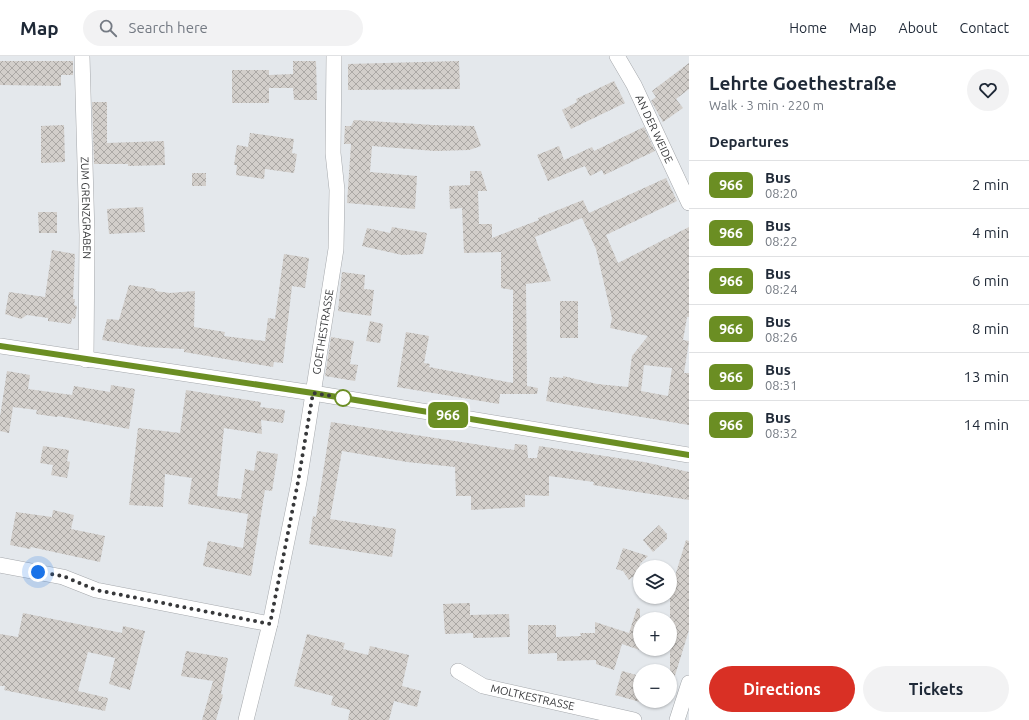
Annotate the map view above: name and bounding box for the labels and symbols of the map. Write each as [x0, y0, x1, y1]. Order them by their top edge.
street label: AN DER WEIDE [633, 93, 676, 165]
street label: ZUM GRENZGRABEN [79, 156, 93, 259]
street label: GOETHESTRASSE [310, 288, 336, 375]
unlabelled marker [334, 389, 352, 407]
line badge: 966 [425, 402, 471, 428]
your location [28, 562, 48, 582]
street label: MOLTKESTRASSE [489, 682, 576, 712]

